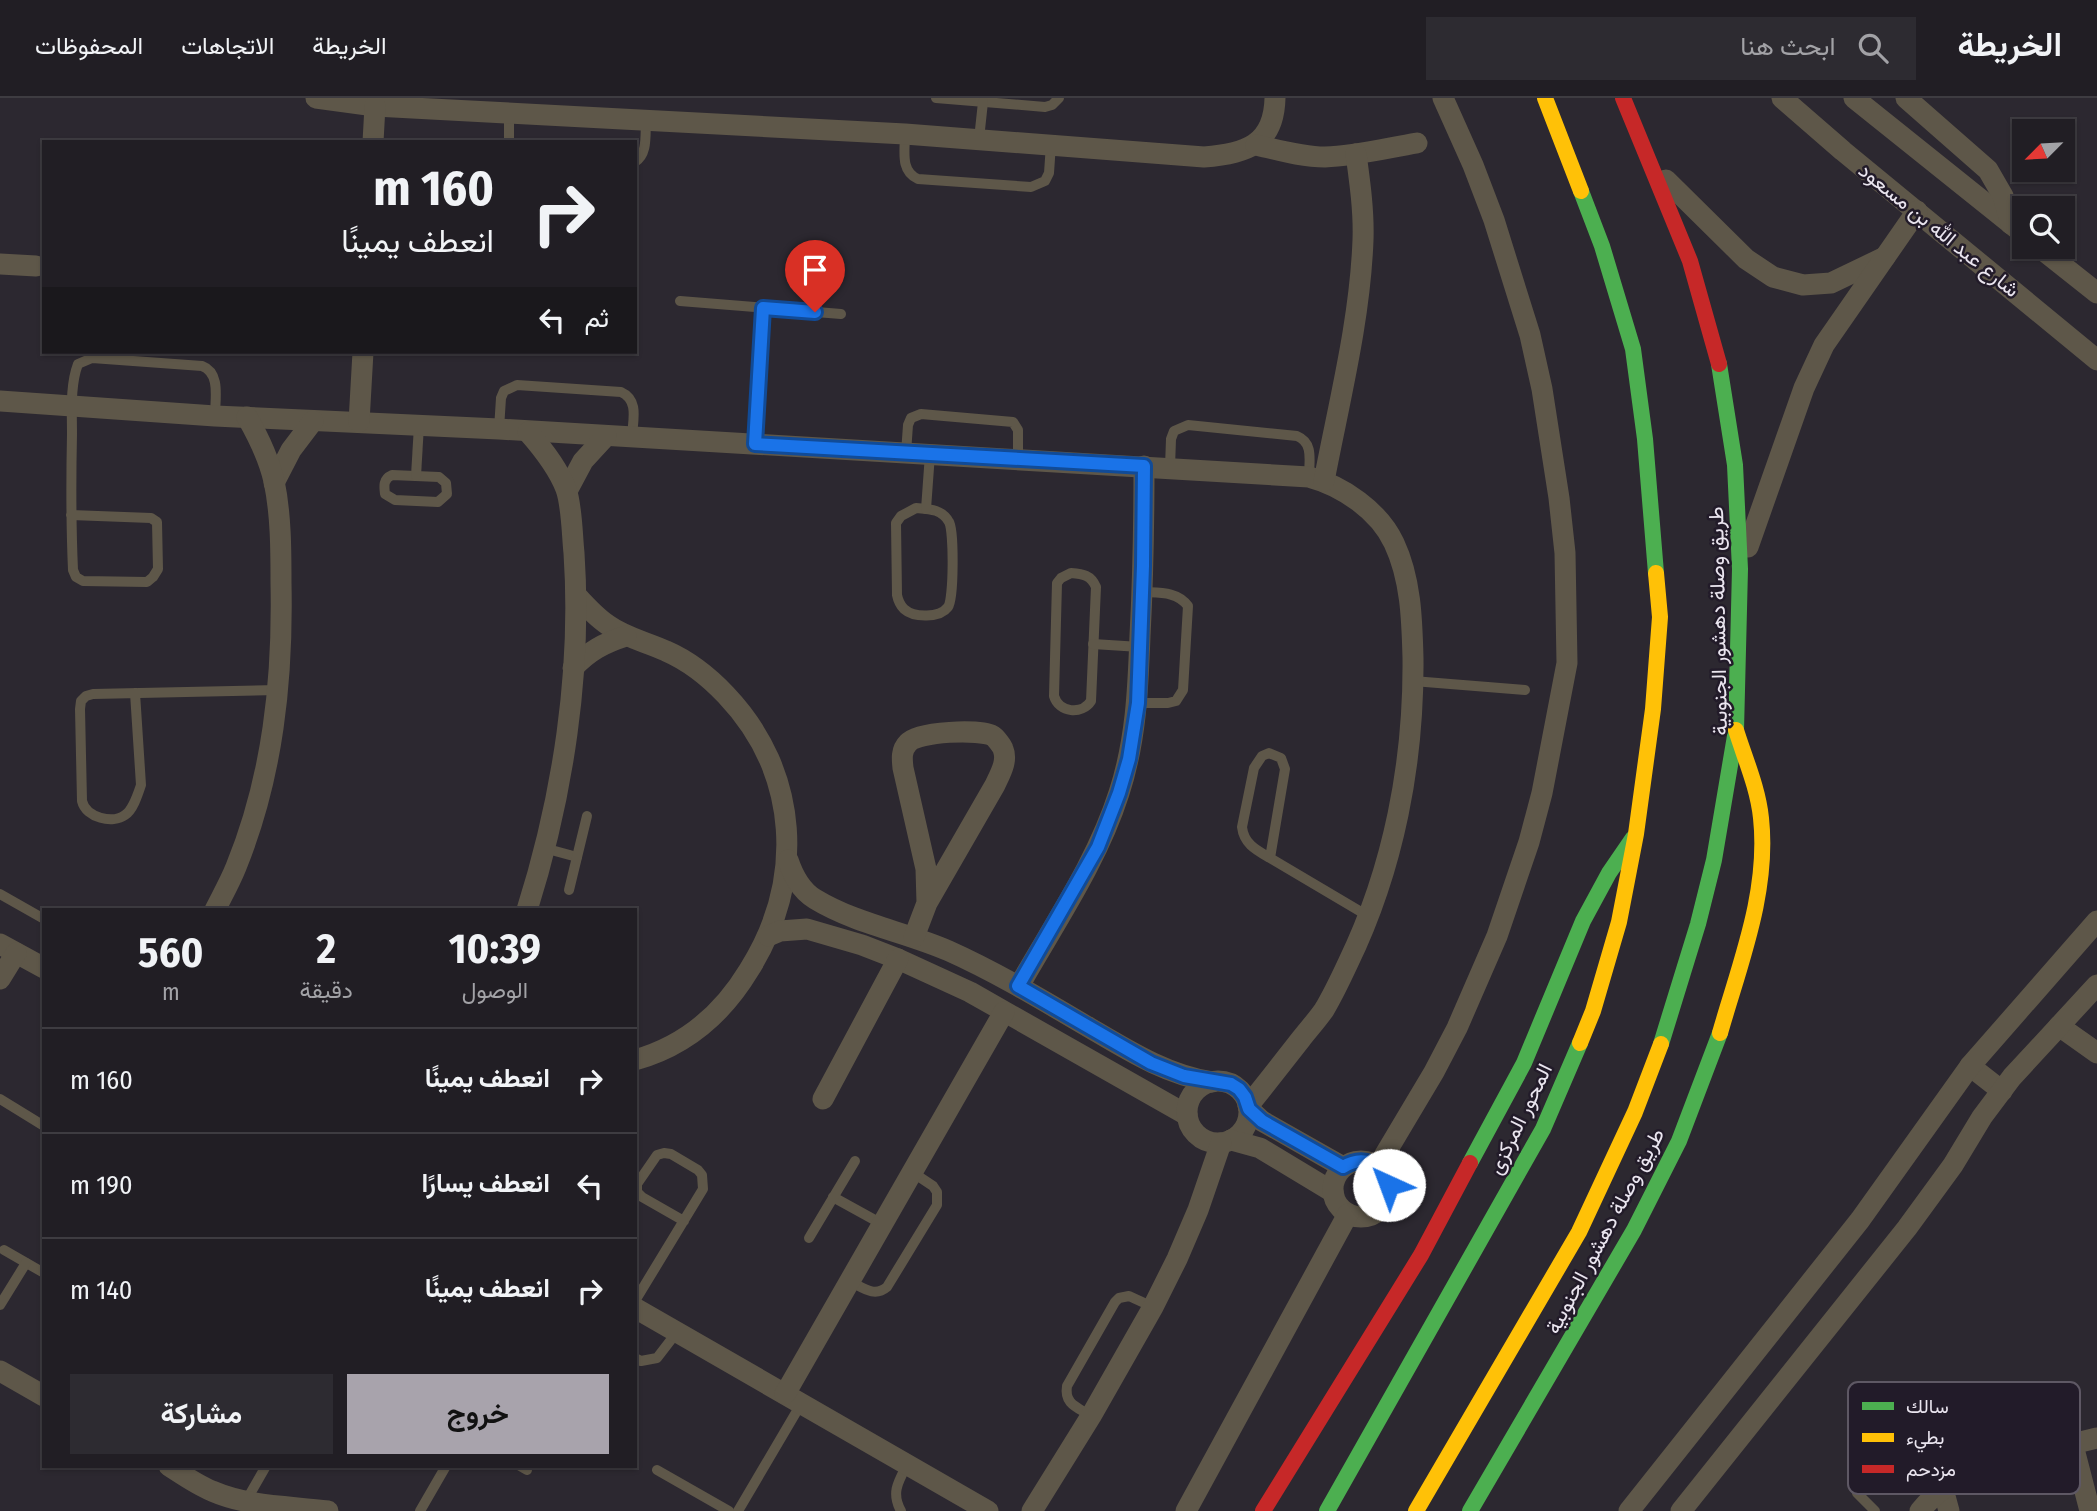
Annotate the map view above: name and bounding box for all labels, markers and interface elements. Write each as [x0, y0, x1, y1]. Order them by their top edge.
search box [1426, 17, 1916, 80]
text: الخريطة [1958, 25, 2062, 65]
icon: search [1854, 29, 1892, 67]
text: ابحث هنا [1740, 31, 1836, 62]
text: المحفوظات [35, 32, 143, 60]
text: الاتجاهات [181, 32, 274, 60]
text: الخريطة [312, 32, 387, 60]
north arrow [2012, 119, 2076, 182]
map controls [2012, 119, 2075, 259]
street label: شارع عبد الله بن مسعود [1853, 157, 2025, 304]
text: 160 m [373, 159, 494, 218]
icon: right [518, 168, 609, 259]
button: search [2012, 196, 2075, 259]
text: انعطف يمينًا [341, 222, 494, 260]
pin [785, 240, 845, 312]
icon: arrive [796, 251, 834, 289]
icon: left [533, 301, 571, 339]
text: ثم [585, 303, 609, 334]
street label: طريق وصلة دهشور الجنوبية [1703, 506, 1733, 736]
text: 2 [316, 924, 336, 974]
text: 10:39 [449, 924, 541, 974]
text: 560 [138, 928, 204, 978]
text: دقيقة [300, 976, 353, 1004]
text: الوصول [462, 976, 528, 1004]
text: m [162, 978, 180, 1006]
street label: المحور المركزى [1482, 1059, 1558, 1179]
icon: right [571, 1062, 609, 1100]
text: انعطف يمينًا [425, 1063, 550, 1094]
text: 160 m [70, 1065, 133, 1096]
street label: طريق وصلة دهشور الجنوبية [1540, 1124, 1670, 1338]
position arrow [1352, 1148, 1426, 1222]
icon: left [571, 1167, 609, 1205]
text: انعطف يسارًا [422, 1168, 550, 1199]
text: 190 m [70, 1170, 132, 1201]
icon: right [571, 1272, 609, 1310]
text: انعطف يمينًا [425, 1273, 550, 1304]
text: 140 m [70, 1275, 132, 1306]
button: مشاركة [70, 1374, 333, 1454]
button: خروج [347, 1374, 609, 1454]
legend [1848, 1382, 2080, 1494]
text: سالك [1906, 1395, 1949, 1418]
text: بطيء [1906, 1426, 1944, 1453]
text: مزدحم [1906, 1458, 1956, 1482]

